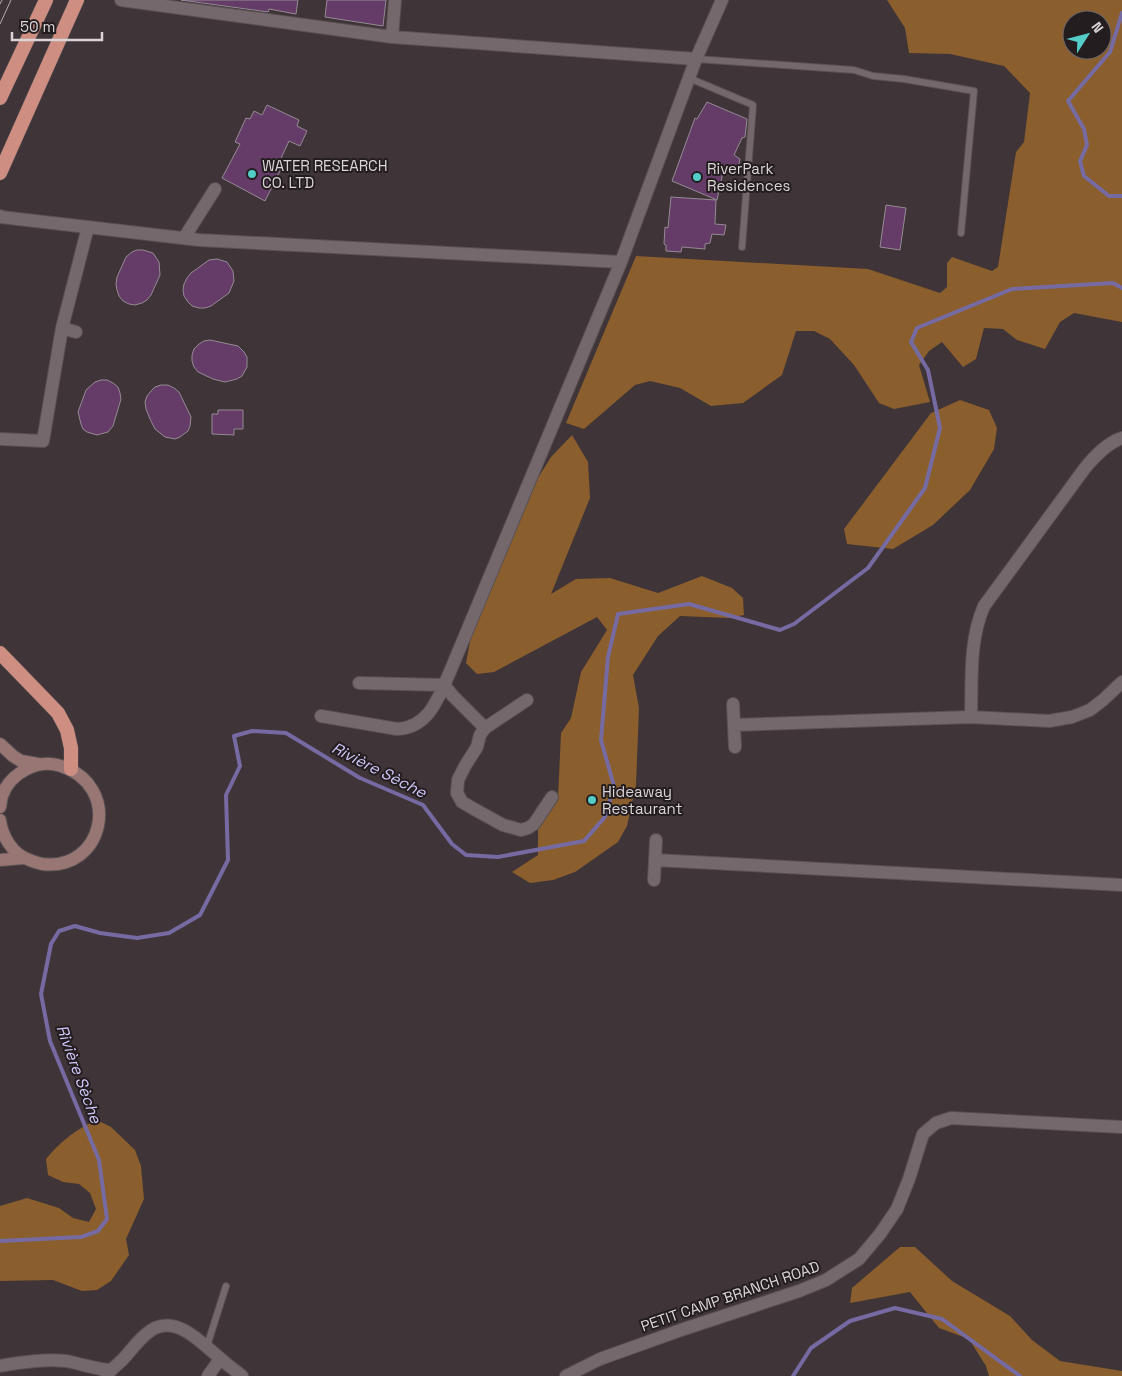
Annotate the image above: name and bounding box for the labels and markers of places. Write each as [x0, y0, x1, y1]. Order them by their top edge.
place label: WATER RESEARCH CO. LTD [262, 156, 388, 192]
place label: RiverPark Residences [707, 159, 791, 195]
marker: WATER RESEARCH CO. LTD [246, 168, 258, 180]
marker: RiverPark Residences [691, 171, 703, 183]
place label: Hideaway Restaurant [602, 782, 683, 818]
marker: Hideaway Restaurant [586, 794, 598, 806]

